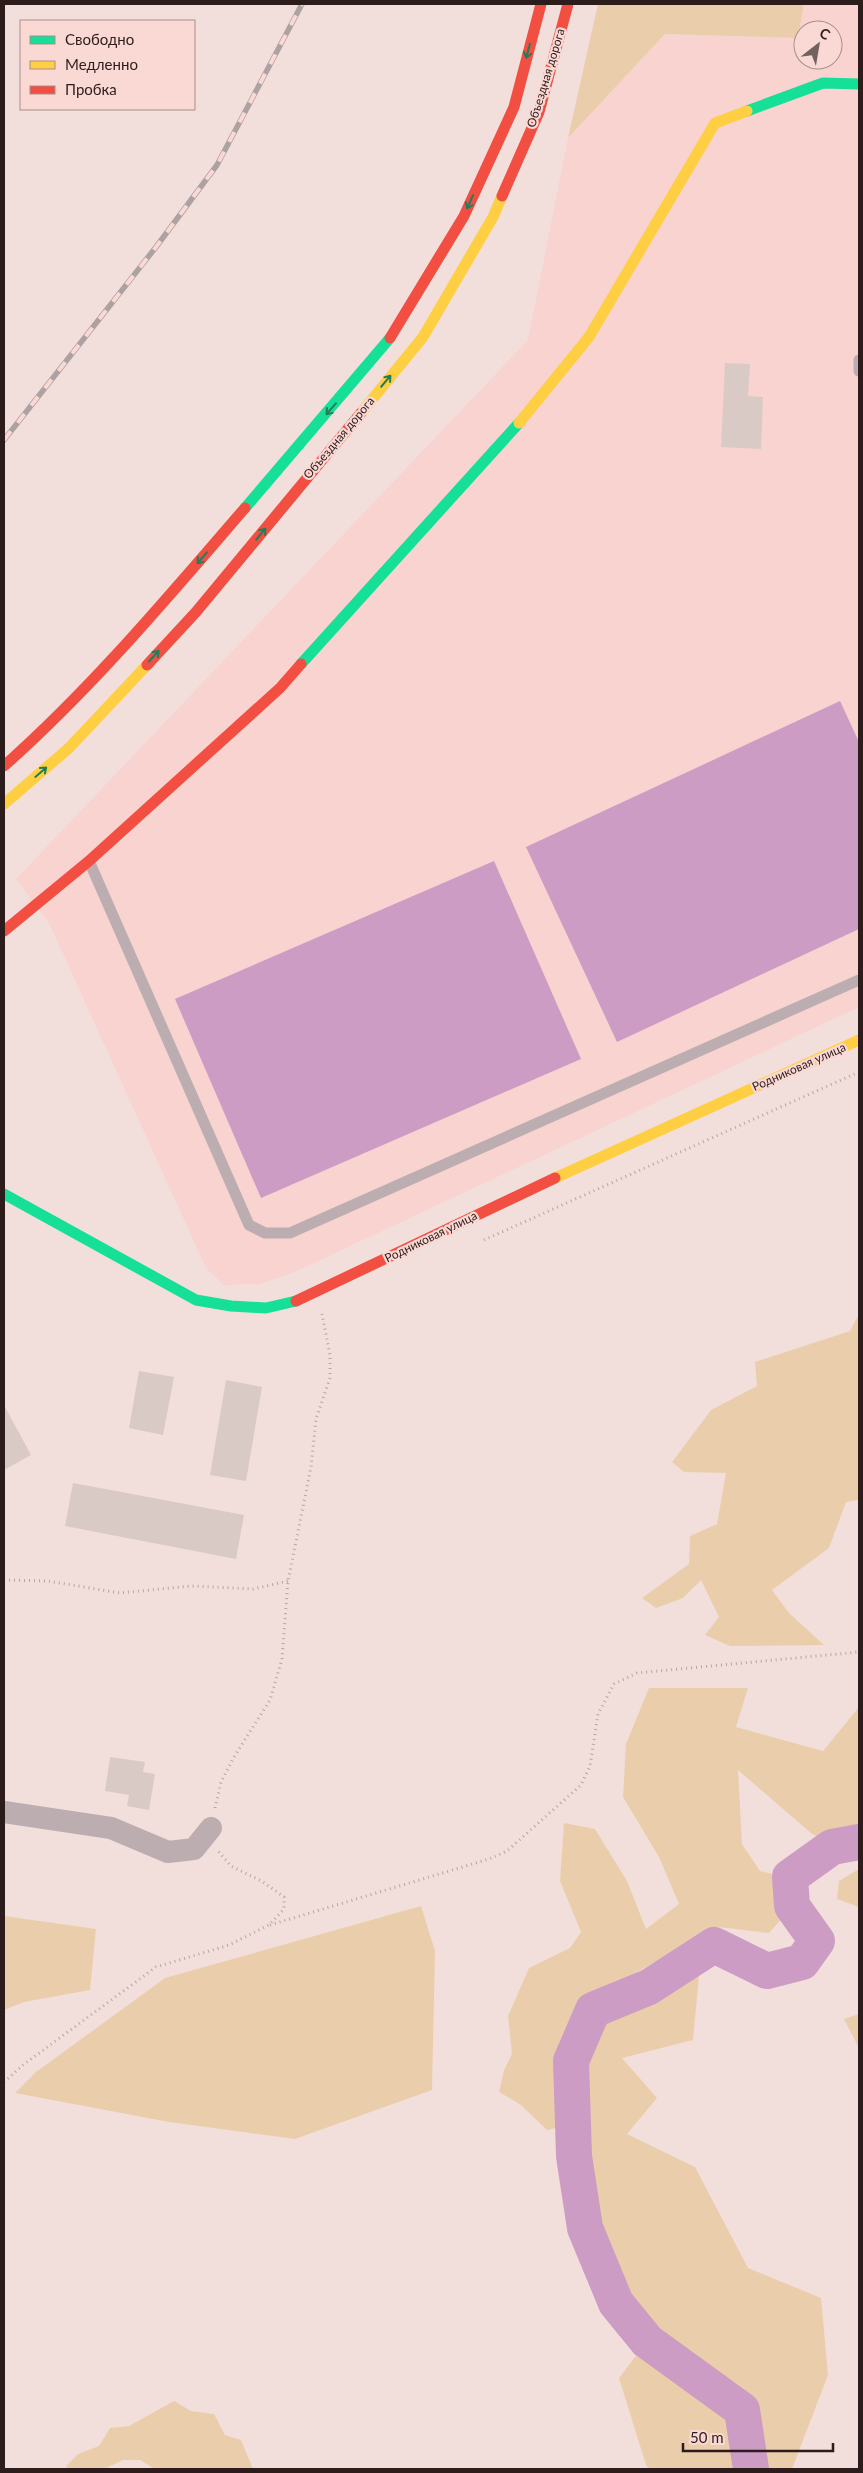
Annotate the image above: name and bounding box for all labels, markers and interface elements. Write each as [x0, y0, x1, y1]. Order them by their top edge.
legend [20, 20, 195, 110]
north arrow [793, 20, 843, 70]
text: С [817, 24, 834, 43]
street label: Объездная дорога [523, 27, 568, 129]
text: Свободно [65, 30, 134, 48]
one-way arrow [523, 42, 532, 58]
text: Медленно [65, 55, 138, 73]
text: Пробка [65, 80, 117, 98]
one-way arrow [465, 194, 475, 209]
one-way arrow [381, 375, 392, 388]
street label: Объездная дорога [300, 394, 377, 482]
one-way arrow [325, 402, 337, 415]
one-way arrow [255, 527, 266, 540]
one-way arrow [197, 551, 208, 564]
one-way arrow [148, 650, 160, 663]
one-way arrow [34, 767, 47, 778]
street label: Родниковая улица [750, 1039, 848, 1094]
street label: Родниковая улица [382, 1208, 479, 1265]
scale bar [683, 2420, 833, 2452]
text: 50 m [690, 2428, 724, 2446]

